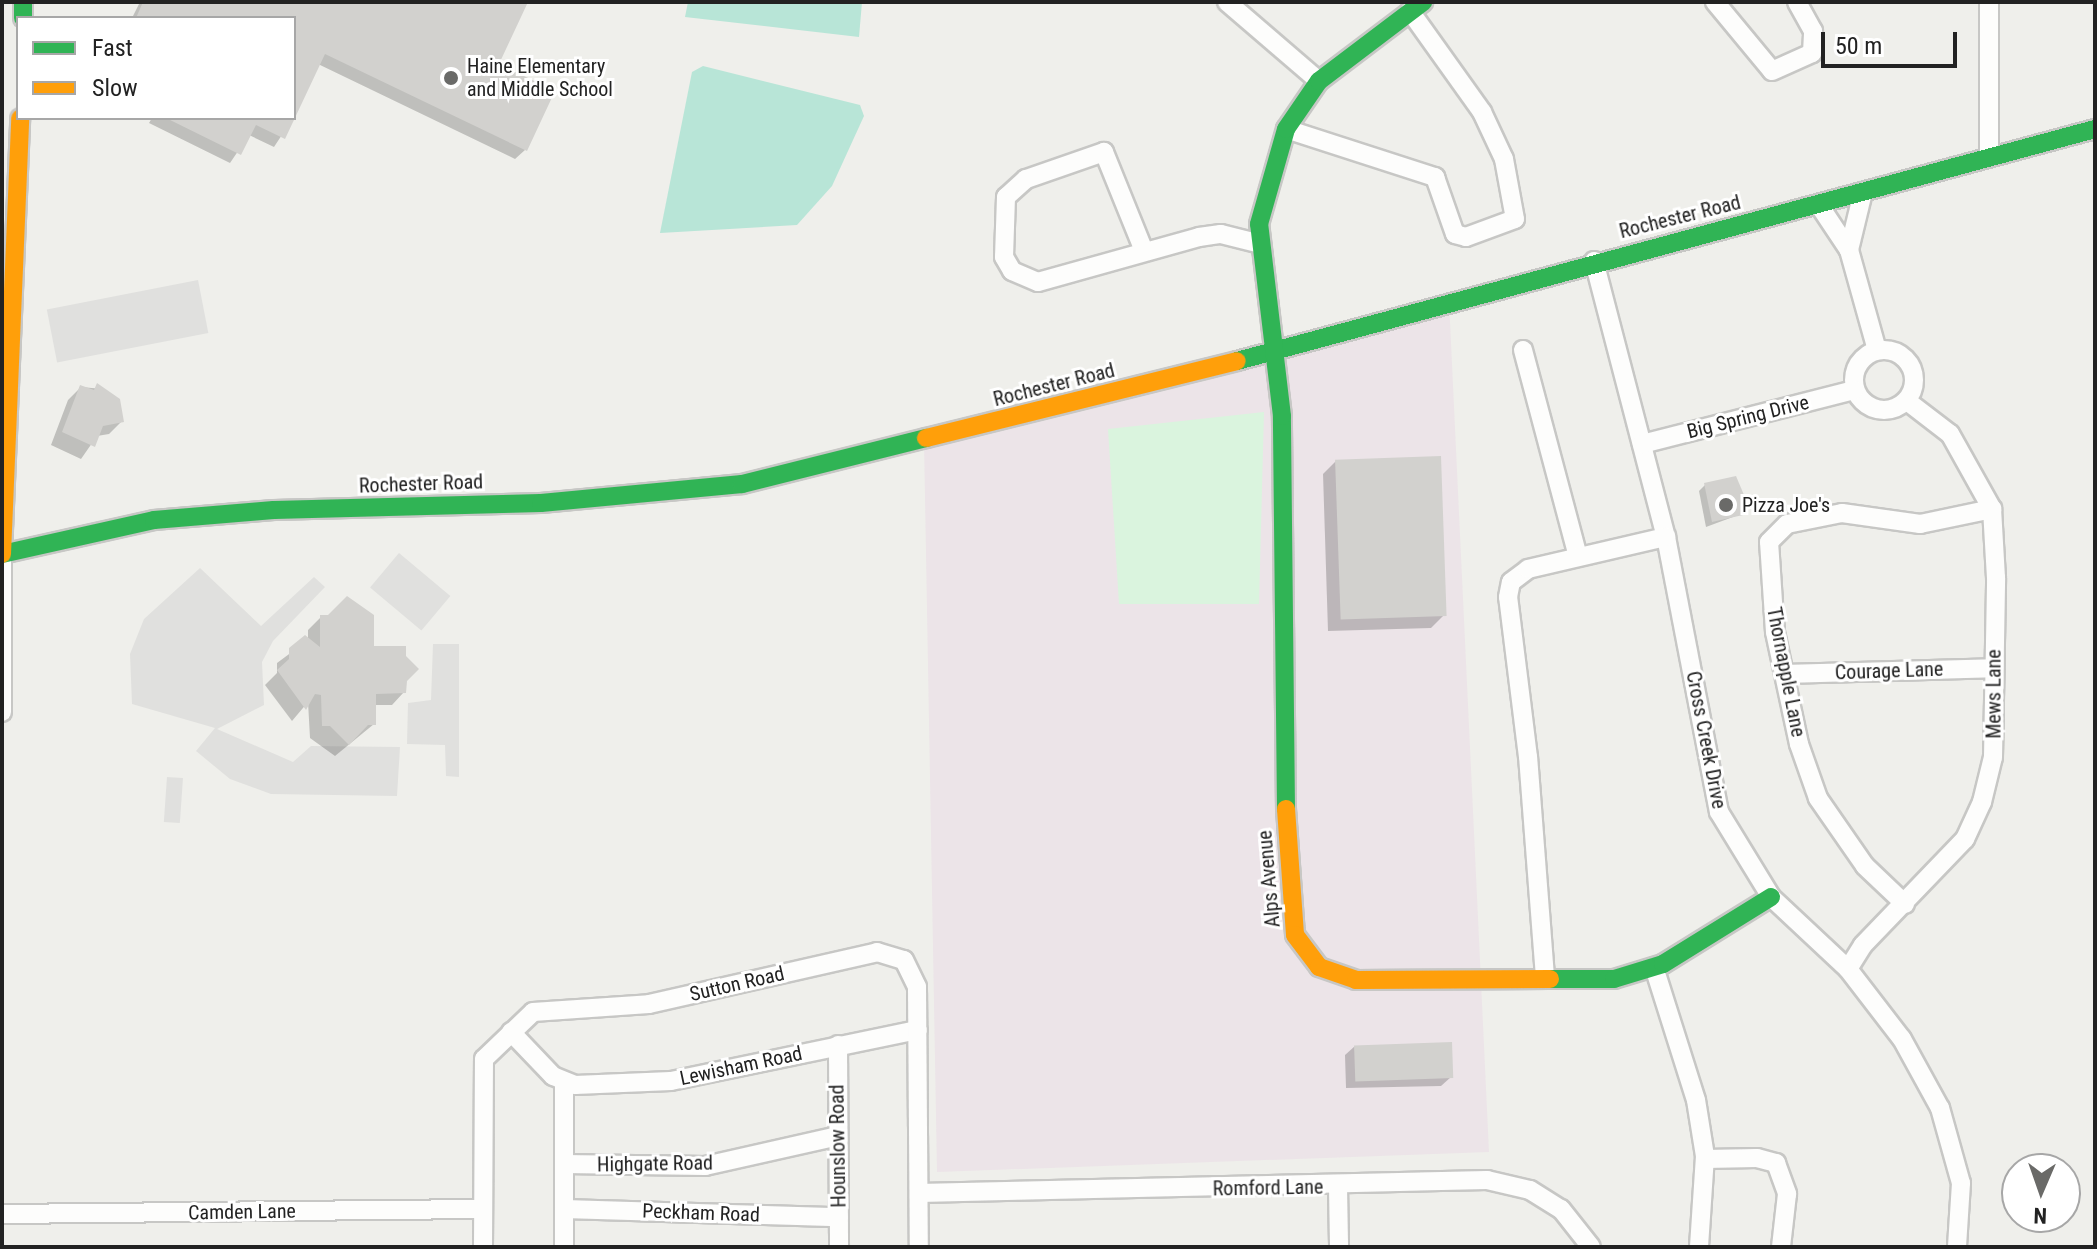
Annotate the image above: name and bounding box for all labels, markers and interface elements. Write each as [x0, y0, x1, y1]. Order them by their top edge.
legend [16, 16, 296, 120]
scale bar [1825, 16, 1961, 66]
text: 50 m [1835, 32, 1882, 60]
text: Fast [92, 34, 133, 62]
place label: Haine Elementary and Middle School [467, 54, 613, 101]
marker: Haine Elementary and Middle School [442, 69, 460, 87]
text: Slow [92, 74, 138, 102]
street label: Rochester Road [1617, 190, 1743, 244]
street label: Rochester Road [991, 358, 1117, 412]
street label: Big Spring Drive [1684, 390, 1812, 444]
street label: Rochester Road [359, 470, 483, 498]
place label: Pizza Joe's [1742, 493, 1830, 517]
marker: Pizza Joe's [1717, 496, 1735, 514]
street label: Thornapple Lane [1762, 605, 1810, 739]
street label: Mews Lane [1982, 649, 2006, 739]
street label: Courage Lane [1834, 657, 1944, 685]
street label: Cross Creek Drive [1681, 669, 1731, 811]
street label: Alps Avenue [1253, 830, 1285, 928]
street label: Sutton Road [687, 961, 787, 1007]
street label: Lewisham Road [678, 1041, 804, 1091]
street label: Hounslow Road [825, 1084, 851, 1208]
street label: Highgate Road [597, 1151, 713, 1177]
north arrow [2001, 1153, 2081, 1233]
street label: Romford Lane [1212, 1175, 1324, 1201]
street label: Camden Lane [188, 1199, 296, 1225]
street label: Peckham Road [642, 1199, 760, 1227]
text: N [2033, 1203, 2047, 1228]

